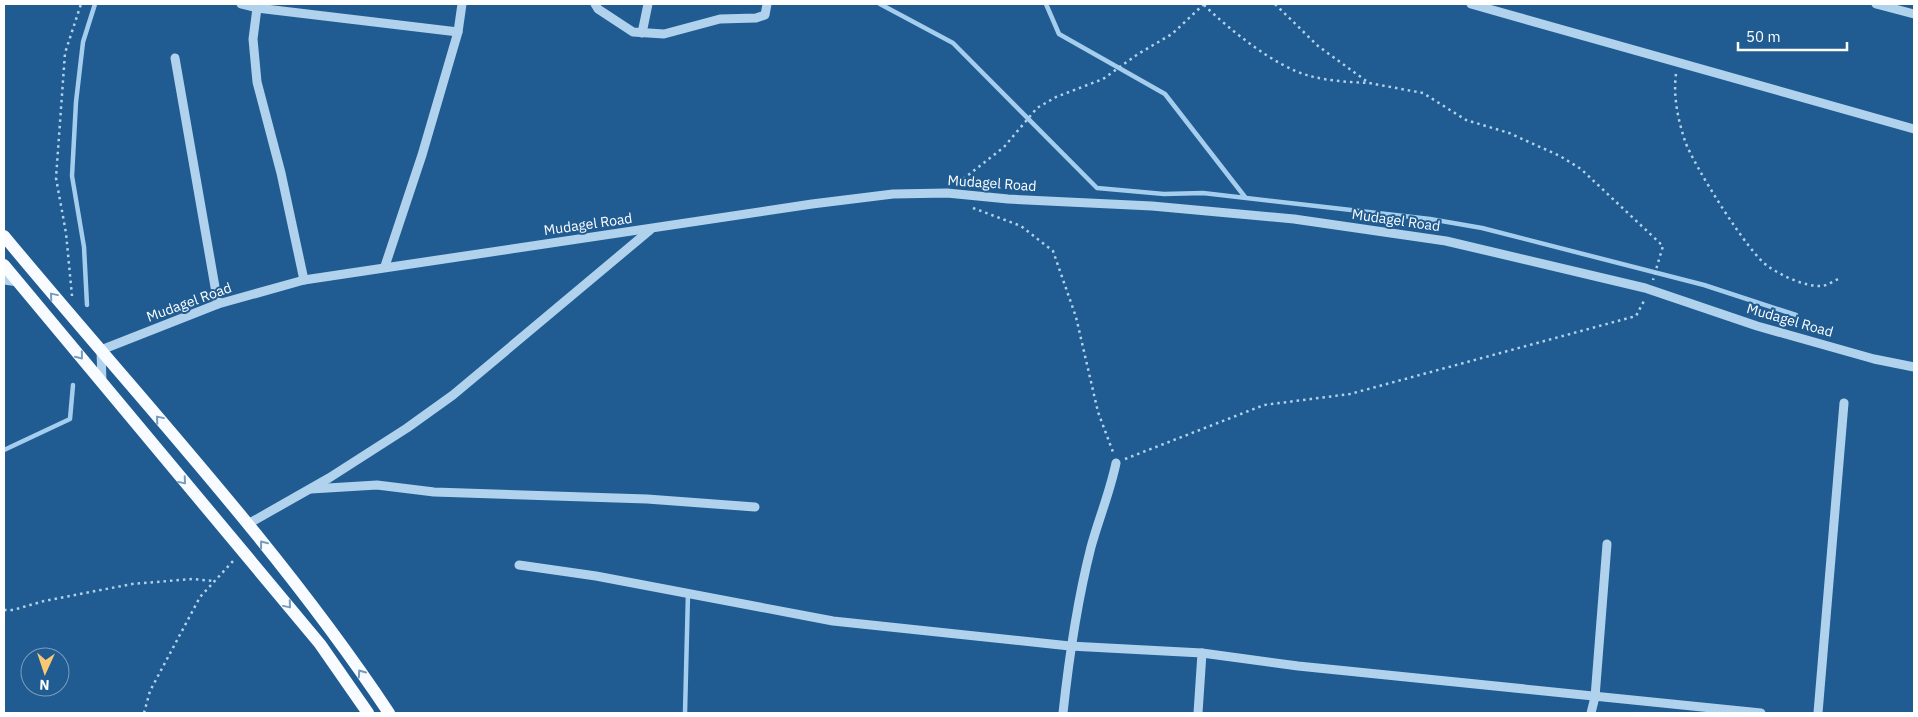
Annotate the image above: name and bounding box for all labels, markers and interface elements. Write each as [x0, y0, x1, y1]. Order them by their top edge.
scale bar [1738, 20, 1847, 52]
text: 50 m [1746, 27, 1781, 46]
street label: Mudagel Road [947, 171, 1037, 195]
street label: Mudagel Road [1351, 205, 1441, 235]
street label: Mudagel Road [543, 209, 633, 239]
street label: Mudagel Road [144, 278, 234, 326]
one-way arrow [50, 292, 59, 301]
street label: Mudagel Road [1745, 299, 1835, 341]
one-way arrow [74, 350, 82, 359]
one-way arrow [156, 416, 165, 425]
one-way arrow [178, 475, 186, 484]
one-way arrow [260, 540, 269, 550]
one-way arrow [282, 600, 291, 609]
north arrow [20, 647, 70, 697]
one-way arrow [358, 670, 367, 679]
text: N [39, 676, 50, 694]

